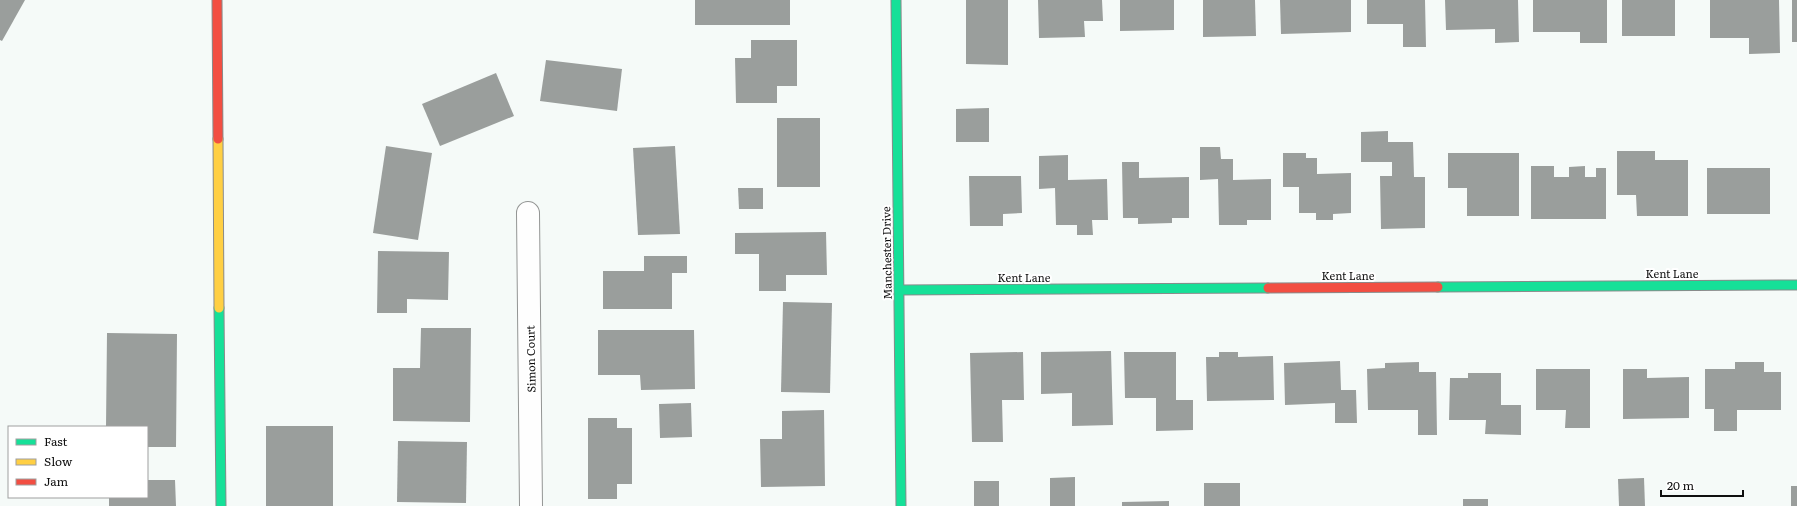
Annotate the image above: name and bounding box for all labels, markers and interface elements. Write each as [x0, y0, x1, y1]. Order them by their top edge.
street label: Manchester Drive [877, 206, 895, 300]
street label: Kent Lane [1645, 265, 1699, 281]
street label: Kent Lane [1321, 267, 1375, 283]
street label: Kent Lane [997, 269, 1051, 285]
street label: Simon Court [521, 325, 539, 393]
legend [8, 426, 148, 498]
text: Fast [44, 432, 68, 450]
text: Slow [44, 452, 73, 470]
text: Jam [44, 472, 69, 490]
scale bar [1661, 472, 1743, 498]
text: 20 m [1667, 476, 1694, 494]

